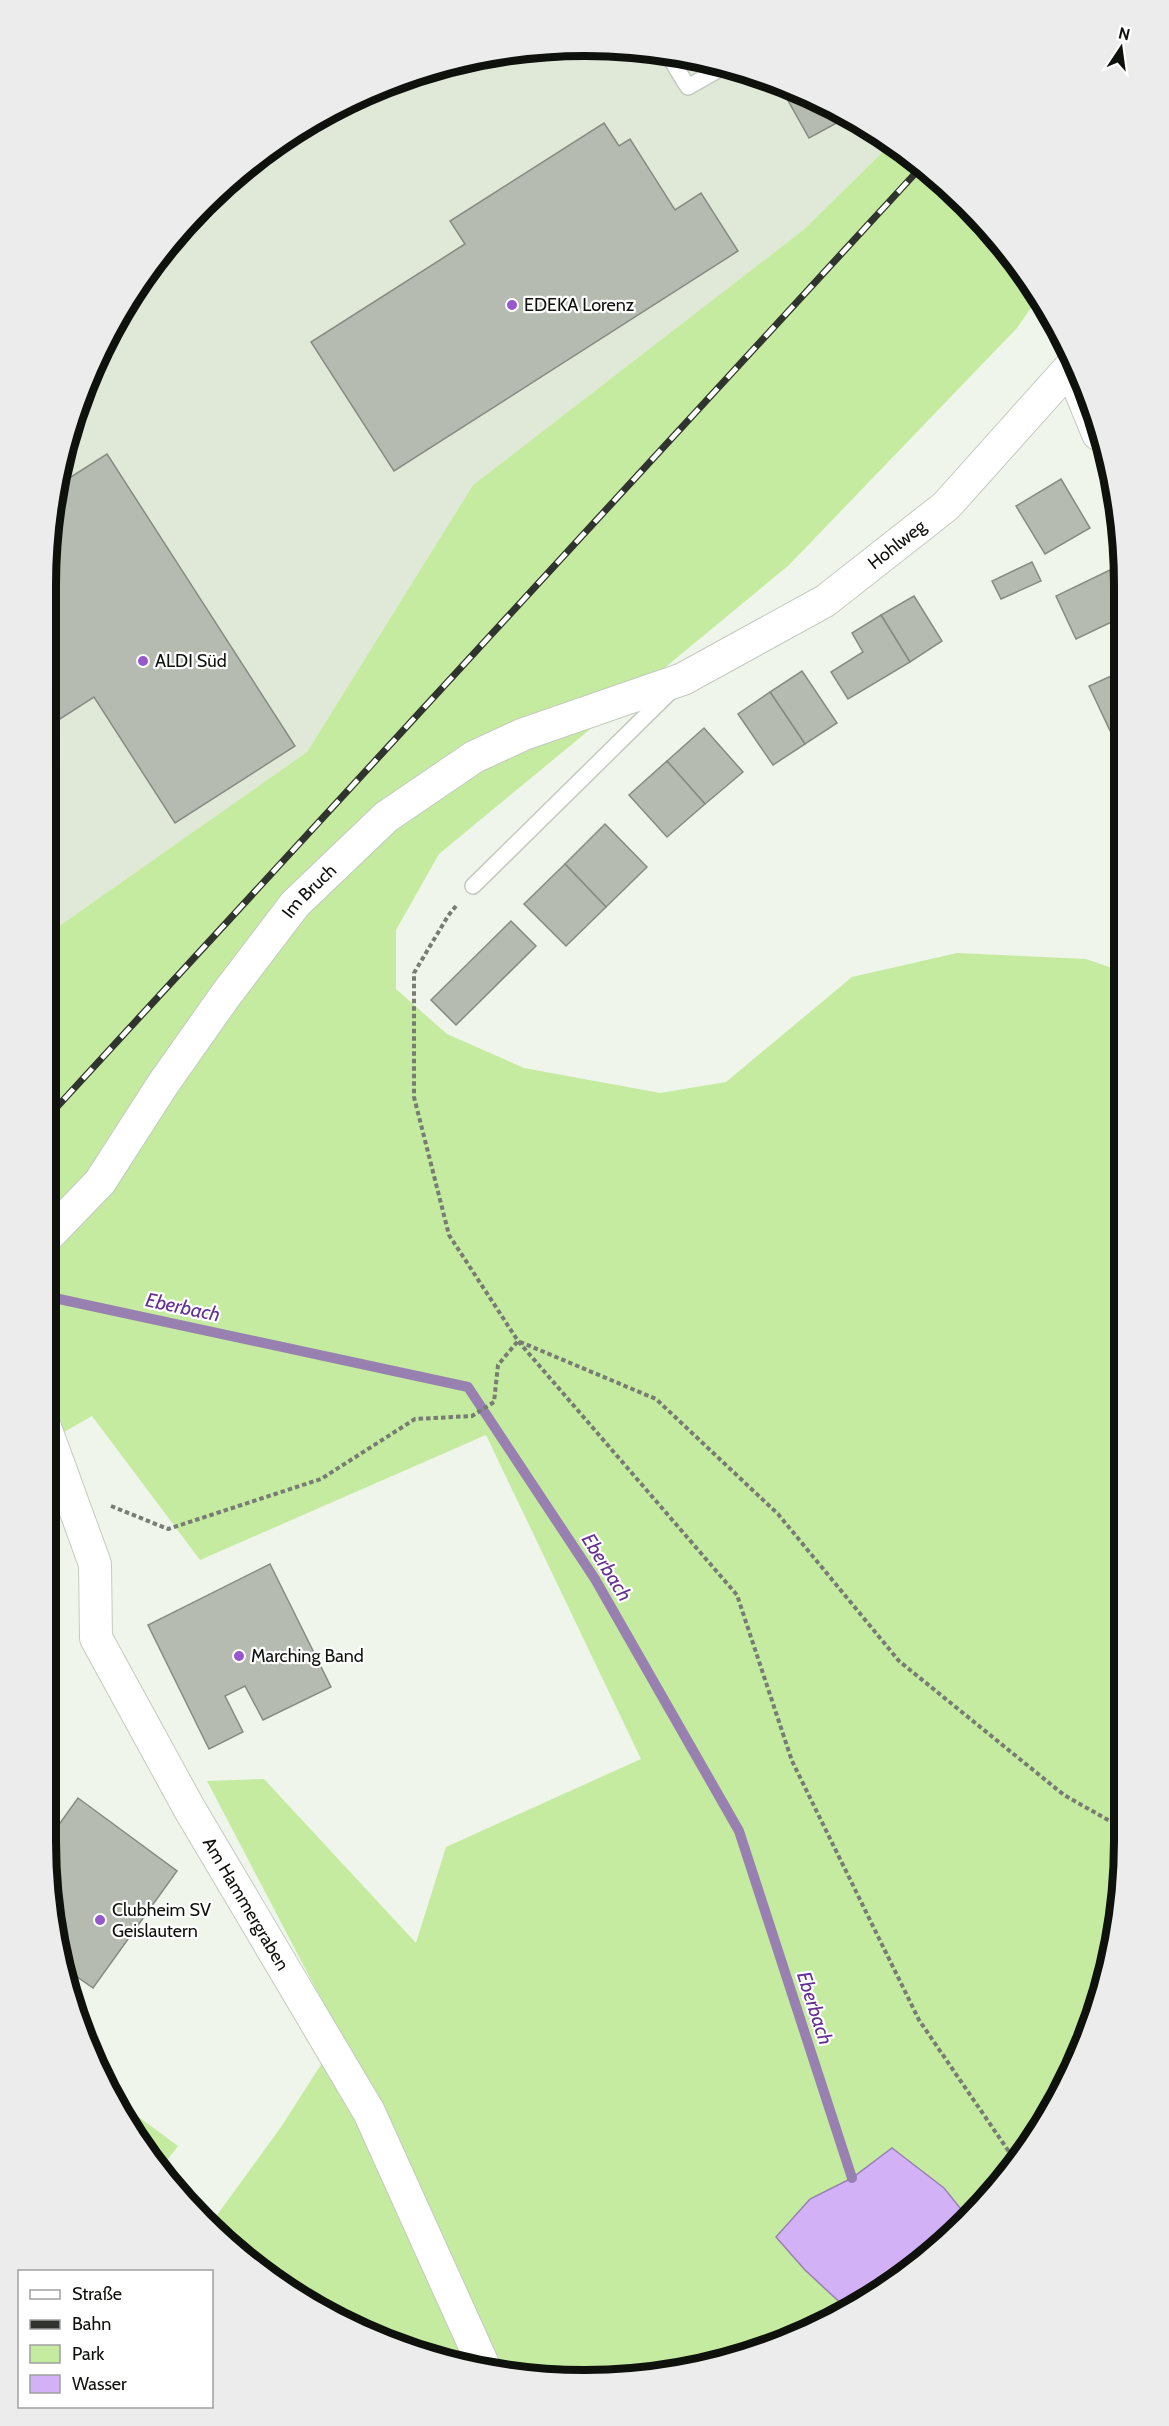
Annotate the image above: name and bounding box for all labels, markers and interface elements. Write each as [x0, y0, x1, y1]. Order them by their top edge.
north arrow [1091, 18, 1151, 78]
text: N [1117, 23, 1132, 44]
place label: EDEKA Lorenz [524, 294, 635, 316]
marker: EDEKA Lorenz [505, 298, 519, 312]
street label: Hohlweg [864, 514, 931, 574]
place label: ALDI Süd [155, 650, 227, 672]
marker: ALDI Süd [136, 654, 150, 668]
street label: Im Bruch [277, 859, 341, 923]
water label: Eberbach [144, 1287, 222, 1327]
water label: Eberbach [577, 1529, 637, 1605]
place label: Marching Band [251, 1645, 364, 1667]
marker: Marching Band [232, 1649, 246, 1663]
street label: Am Hammergraben [198, 1833, 294, 1974]
place label: Clubheim SV Geislautern [112, 1899, 211, 1942]
marker: Clubheim SV Geislautern [93, 1913, 107, 1927]
water label: Eberbach [792, 1968, 838, 2048]
legend [18, 2270, 213, 2408]
text: Straße [72, 2283, 122, 2305]
text: Bahn [72, 2313, 111, 2335]
text: Park [72, 2343, 105, 2365]
text: Wasser [72, 2373, 127, 2395]

